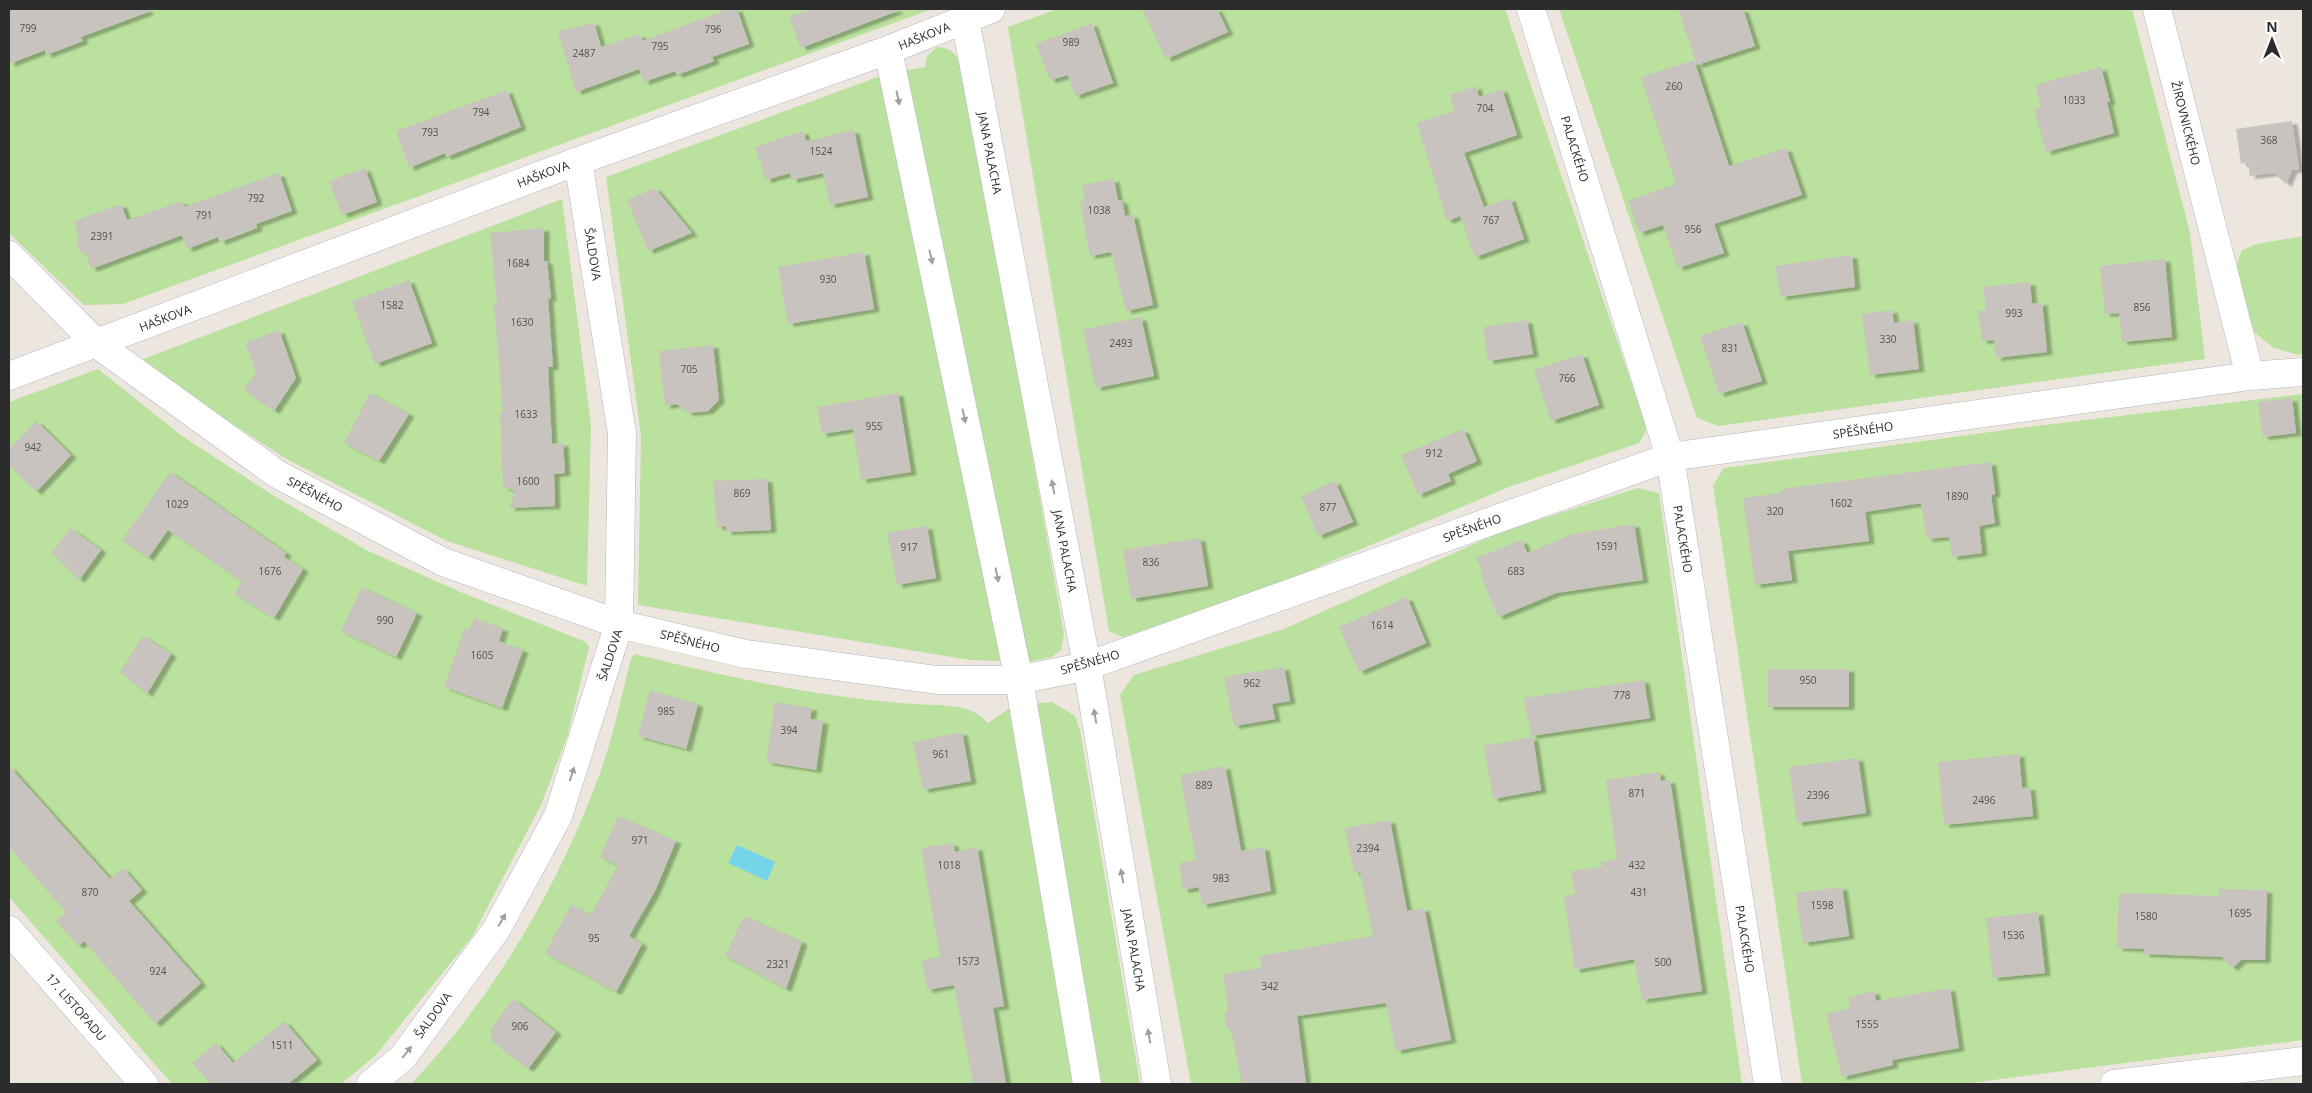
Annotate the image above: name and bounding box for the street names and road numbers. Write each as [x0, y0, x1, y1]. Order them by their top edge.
street label: HAŠKOVA [896, 18, 953, 54]
street label: ŽIROVNICKÉHO [2167, 79, 2205, 167]
street label: JANA PALACHA [974, 110, 1006, 196]
street label: PALACKÉHO [1557, 114, 1593, 184]
street label: HAŠKOVA [515, 156, 572, 192]
street label: ŠALDOVA [580, 226, 606, 282]
street label: HAŠKOVA [137, 300, 194, 336]
street label: SPĚŠNÉHO [1832, 417, 1894, 443]
street label: SPĚŠNÉHO [284, 472, 346, 516]
street label: PALACKÉHO [1669, 504, 1697, 574]
street label: JANA PALACHA [1049, 508, 1081, 594]
street label: SPĚŠNÉHO [1440, 510, 1504, 546]
street label: SPĚŠNÉHO [658, 625, 722, 657]
street label: ŠALDOVA [594, 627, 626, 683]
street label: SPĚŠNÉHO [1058, 645, 1122, 679]
street label: PALACKÉHO [1731, 904, 1759, 974]
street label: JANA PALACHA [1118, 907, 1150, 993]
street label: 17. LISTOPADU [42, 970, 110, 1044]
street label: ŠALDOVA [410, 988, 456, 1042]

